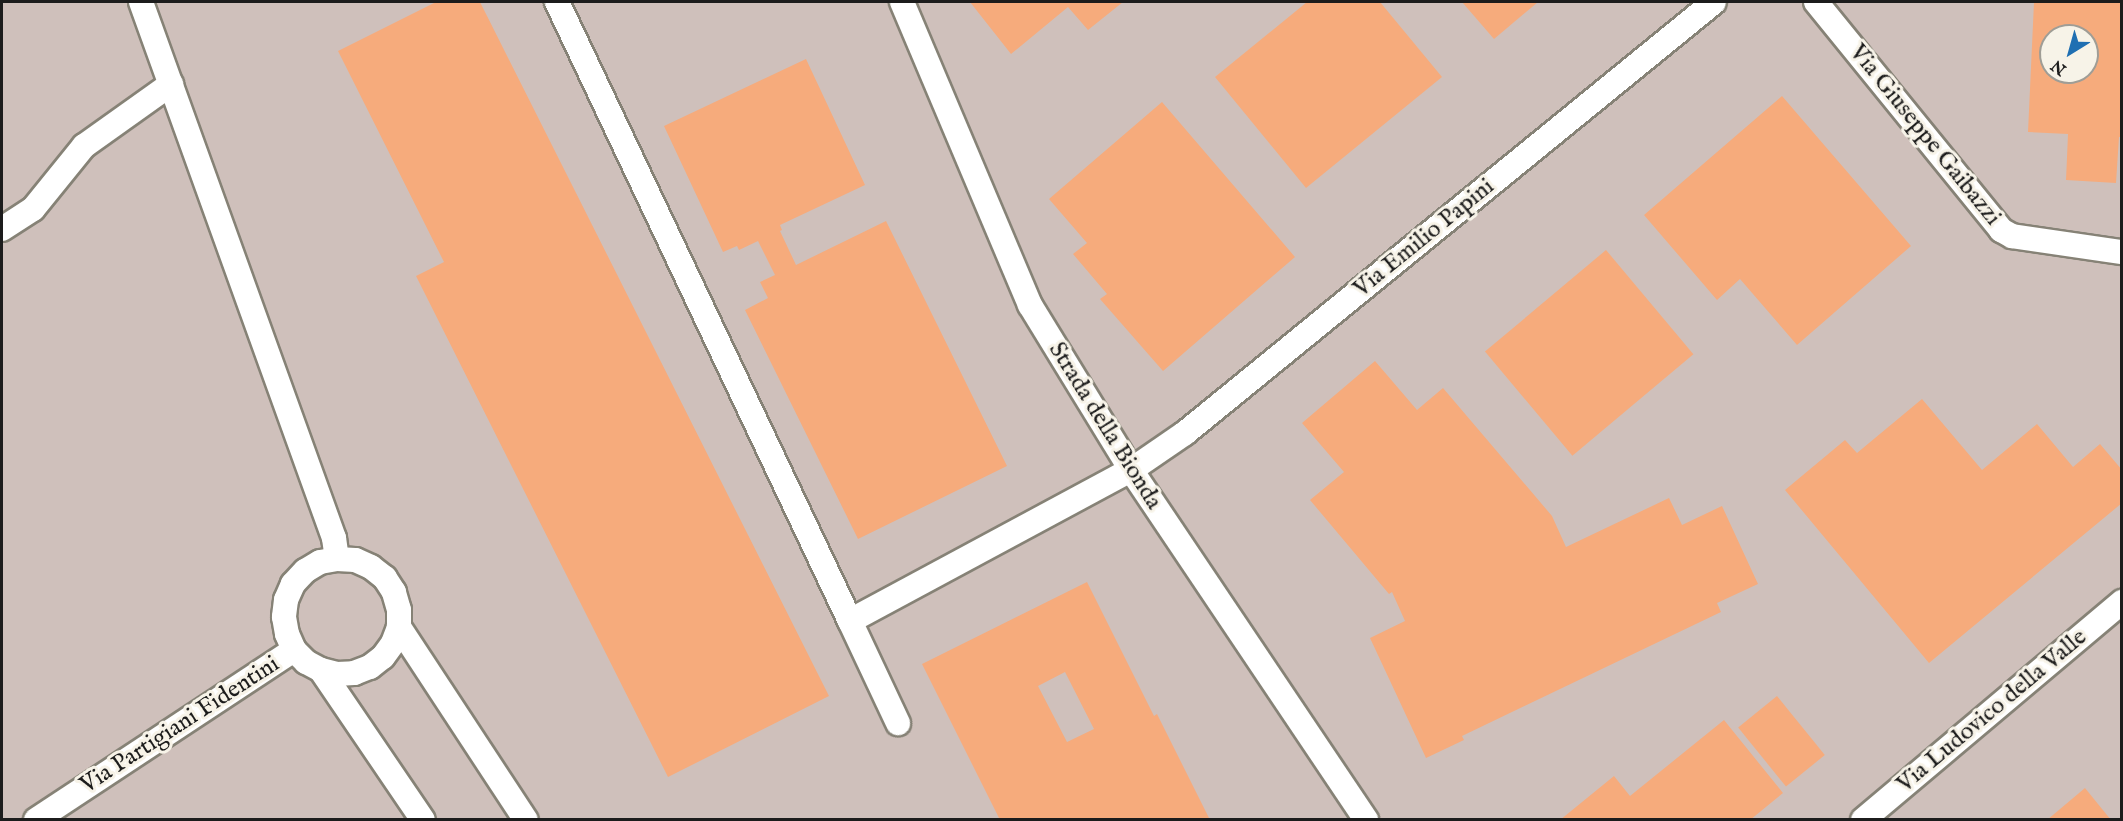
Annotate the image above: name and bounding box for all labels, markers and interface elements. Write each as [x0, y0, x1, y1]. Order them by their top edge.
north arrow [2039, 24, 2099, 84]
street label: Via Giuseppe Gaibazzi [1843, 39, 2007, 231]
text: N [2048, 55, 2071, 79]
street label: Via Emilio Papini [1348, 172, 1500, 304]
street label: Strada della Bionda [1042, 337, 1168, 515]
street label: Via Ludovico della Valle [1891, 623, 2093, 799]
street label: Via Partigiani Fidentini [75, 650, 285, 800]

